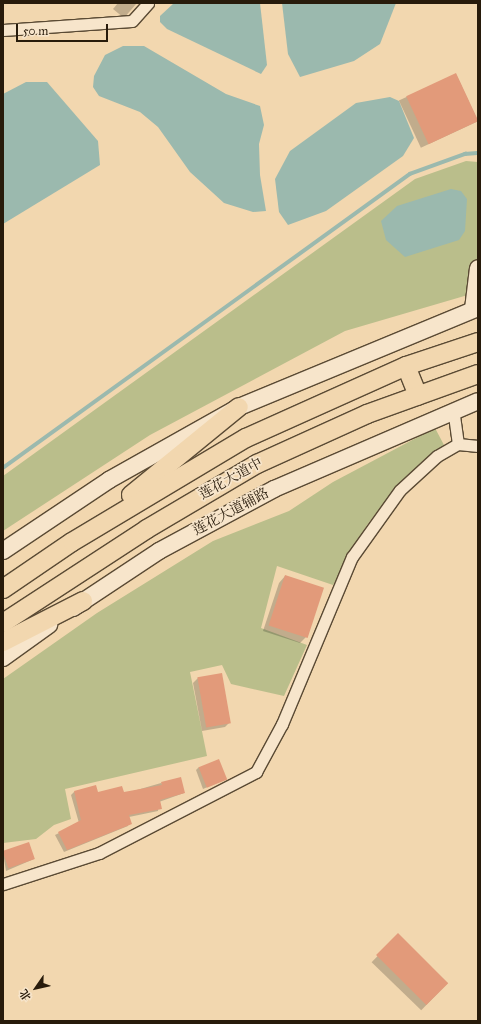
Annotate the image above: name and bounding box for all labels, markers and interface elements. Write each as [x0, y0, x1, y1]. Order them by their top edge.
scale bar [18, 16, 110, 42]
text: 50 m [23, 24, 48, 38]
street label: 莲花大道中 [196, 455, 266, 503]
street label: 莲花大道辅路 [190, 485, 272, 539]
north arrow [16, 968, 56, 1008]
text: 北 [17, 987, 34, 1003]

